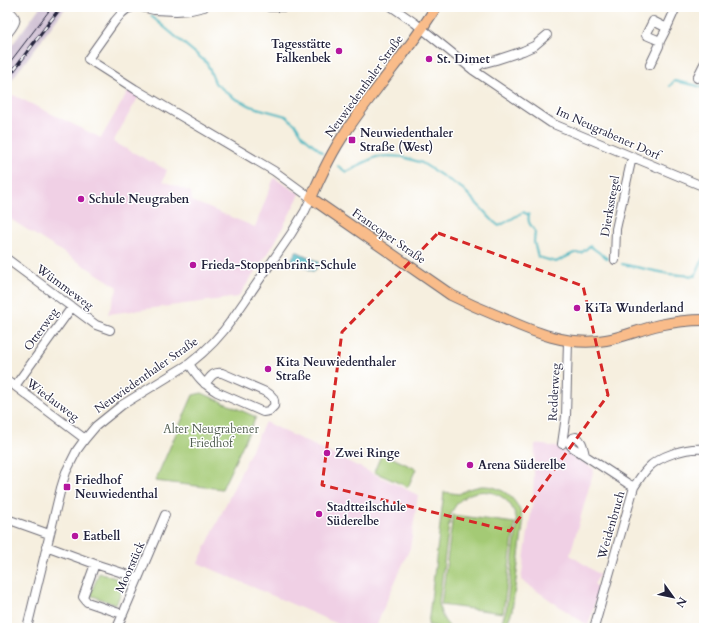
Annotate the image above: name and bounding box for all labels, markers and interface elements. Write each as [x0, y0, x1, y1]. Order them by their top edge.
street label: Neuwiedenthaler Straße [321, 32, 407, 140]
place label: Tagesstätte Falkenbek [271, 36, 332, 66]
marker: Tagesstätte Falkenbek [334, 46, 344, 56]
place label: St. Dimet [437, 51, 490, 67]
marker: St. Dimet [424, 54, 434, 64]
street label: Im Neugrabener Dorf [554, 103, 665, 164]
place label: Neuwiedenthaler Straße (West) [360, 125, 453, 155]
marker: Neuwiedenthaler Straße (West) [347, 135, 357, 145]
street label: Dierksstegel [597, 174, 623, 238]
place label: Schule Neugraben [89, 191, 190, 207]
marker: Schule Neugraben [76, 194, 86, 204]
street label: Francoper Straße [349, 205, 429, 267]
place label: Frieda-Stoppenbrink-Schule [201, 257, 357, 273]
street label: Wümmeweg [32, 260, 97, 313]
marker: Frieda-Stoppenbrink-Schule [188, 260, 198, 270]
place label: KiTa Wunderland [585, 300, 684, 316]
marker: KiTa Wunderland [572, 303, 582, 313]
street label: Otterweg [20, 304, 62, 354]
street label: Neuwiedenthaler Straße [91, 333, 201, 417]
place label: Kita Neuwiedenthaler Straße [276, 354, 396, 384]
street label: Redderweg [544, 362, 564, 421]
marker: Kita Neuwiedenthaler Straße [263, 364, 273, 374]
street label: Wiedauweg [23, 374, 83, 425]
park label: Alter Neugrabener Friedhof [163, 421, 259, 451]
place label: Zwei Ringe [335, 445, 400, 461]
marker: Zwei Ringe [322, 448, 332, 458]
place label: Arena Süderelbe [478, 457, 566, 473]
marker: Arena Süderelbe [465, 460, 475, 470]
place label: Friedhof Neuwiedenthal [75, 472, 158, 502]
marker: Friedhof Neuwiedenthal [62, 482, 72, 492]
street label: Weidenbruch [593, 489, 628, 562]
place label: Stadtteilschule Süderelbe [327, 499, 406, 529]
marker: Stadtteilschule Süderelbe [314, 509, 324, 519]
place label: Eatbell [83, 528, 121, 544]
marker: Eatbell [70, 531, 80, 541]
street label: Moorstück [112, 538, 149, 595]
north arrow [653, 577, 693, 617]
text: N [672, 594, 690, 611]

